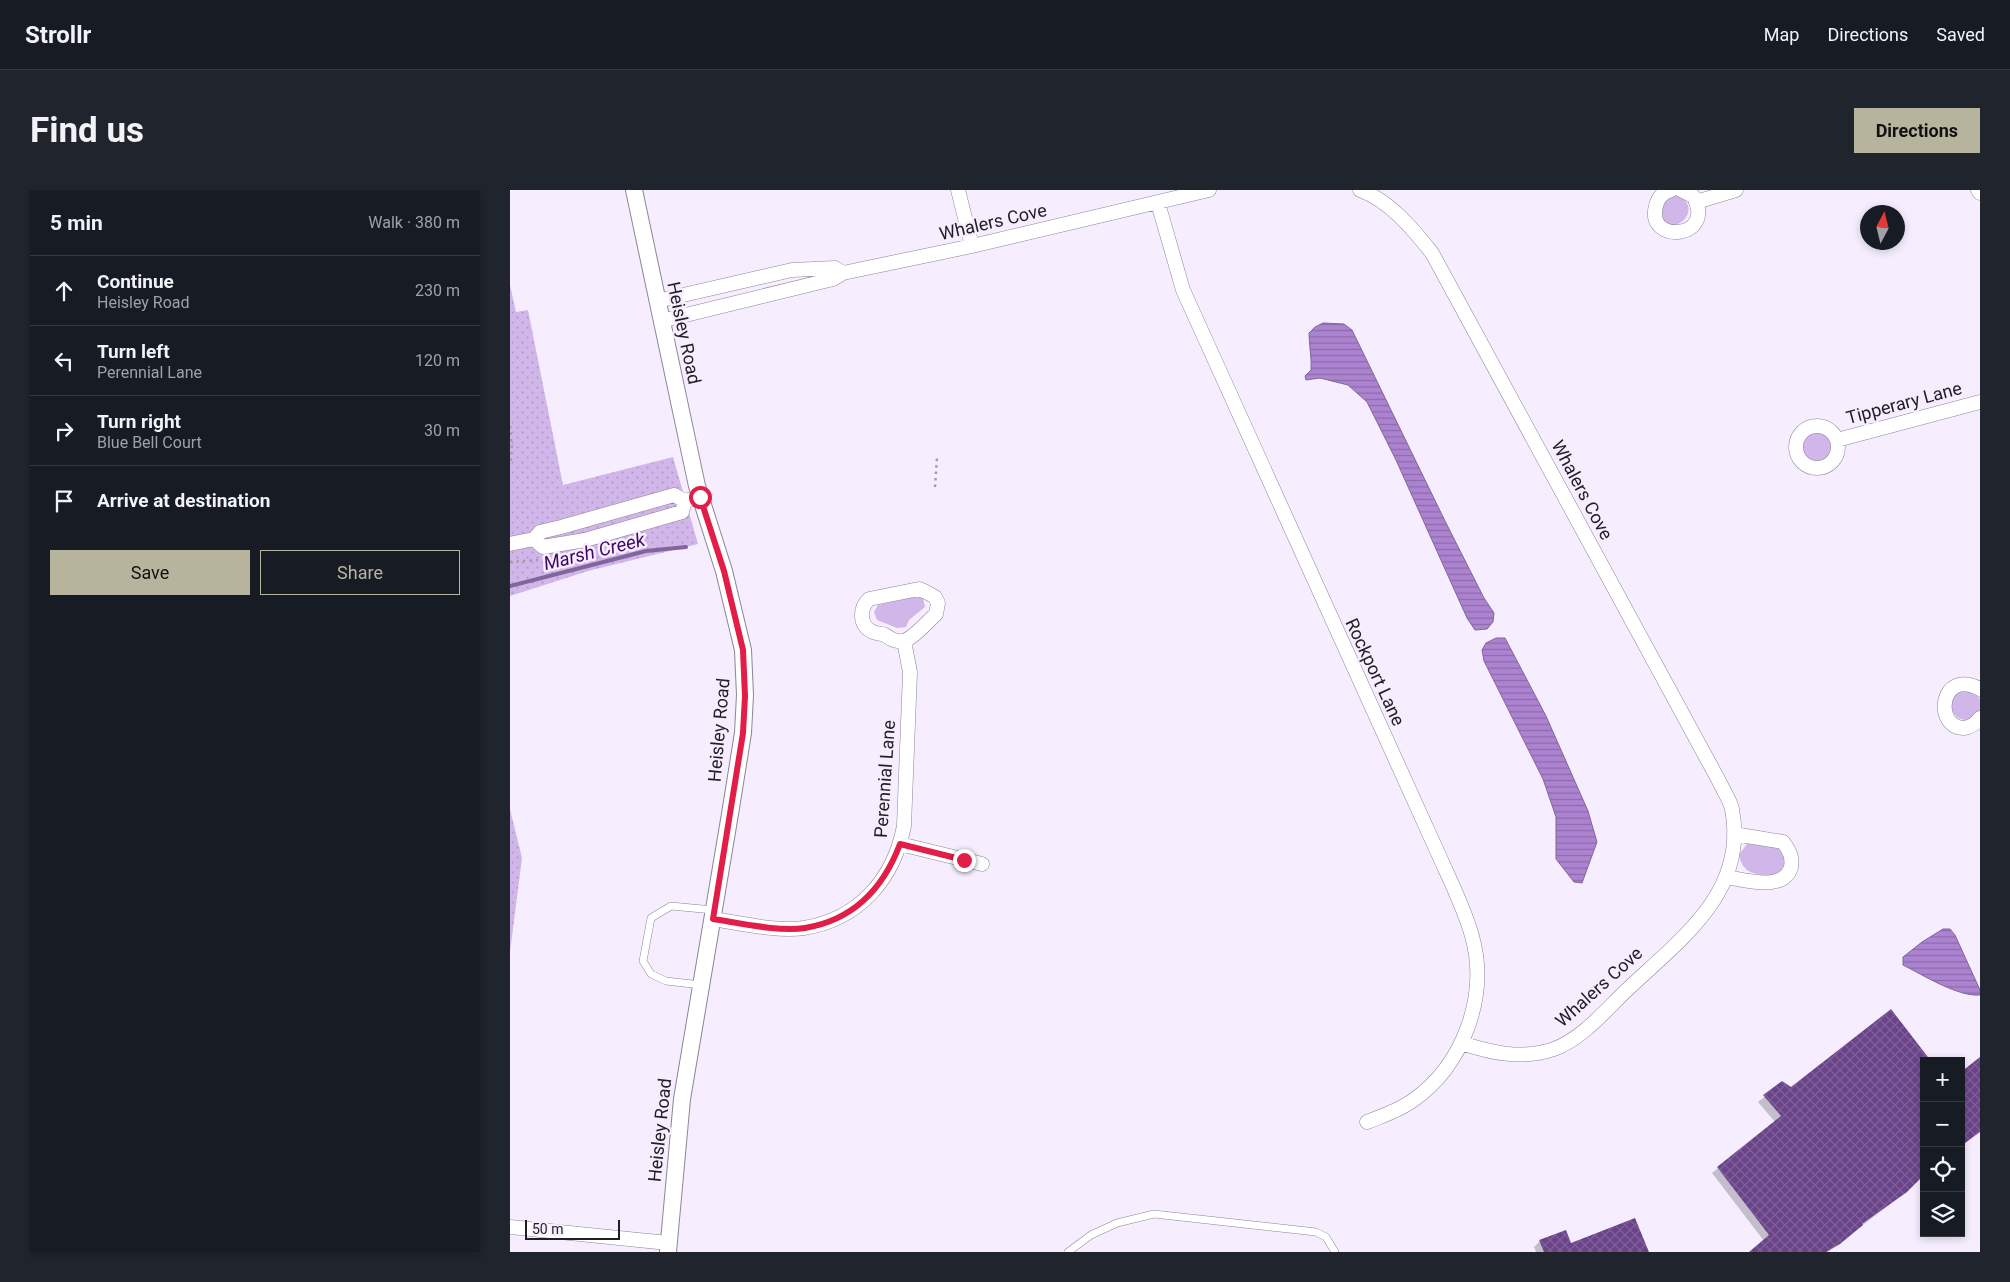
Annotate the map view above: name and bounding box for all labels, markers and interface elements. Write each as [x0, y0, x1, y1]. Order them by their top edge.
text: Strollr [25, 21, 91, 49]
text: Map [1764, 24, 1799, 45]
text: Directions [1827, 24, 1908, 45]
text: Saved [1936, 24, 1985, 45]
button: Directions [1854, 108, 1980, 153]
text: Find us [30, 110, 144, 151]
street label: Whalers Cove [937, 199, 1049, 244]
north arrow [1860, 205, 1905, 250]
text: 5 min [50, 211, 103, 235]
text: Walk · 380 m [368, 213, 460, 232]
text: Continue [97, 270, 174, 293]
icon: ahead [50, 277, 78, 305]
street label: Heisley Road [663, 280, 706, 386]
text: 230 m [415, 281, 460, 300]
text: Heisley Road [97, 293, 190, 312]
text: Turn left [97, 340, 170, 363]
icon: left [50, 347, 78, 375]
text: 120 m [415, 351, 460, 370]
text: Perennial Lane [97, 363, 202, 382]
street label: Tipperary Lane [1844, 377, 1964, 428]
text: Turn right [97, 410, 181, 433]
icon: right [50, 417, 78, 445]
text: 30 m [424, 421, 460, 440]
text: Blue Bell Court [97, 433, 202, 452]
street label: Whalers Cove [1547, 437, 1617, 543]
route start [689, 486, 712, 509]
icon: arrive [50, 487, 78, 515]
text: Arrive at destination [97, 489, 270, 512]
water label: Marsh Creek [541, 528, 648, 575]
button: Save [50, 550, 250, 595]
button: Share [260, 550, 460, 595]
street label: Rockport Lane [1341, 615, 1410, 729]
street label: Heisley Road [704, 677, 734, 783]
street label: Perennial Lane [870, 719, 899, 839]
route end [953, 849, 976, 872]
street label: Whalers Cove [1551, 942, 1646, 1031]
map controls [1920, 1057, 1965, 1237]
button: + [1920, 1057, 1965, 1102]
street label: Heisley Road [644, 1077, 675, 1183]
button: − [1920, 1102, 1965, 1147]
button: locate [1920, 1147, 1965, 1192]
button: layers [1920, 1192, 1965, 1237]
scale bar [525, 1217, 620, 1240]
text: 50 m [532, 1221, 564, 1237]

